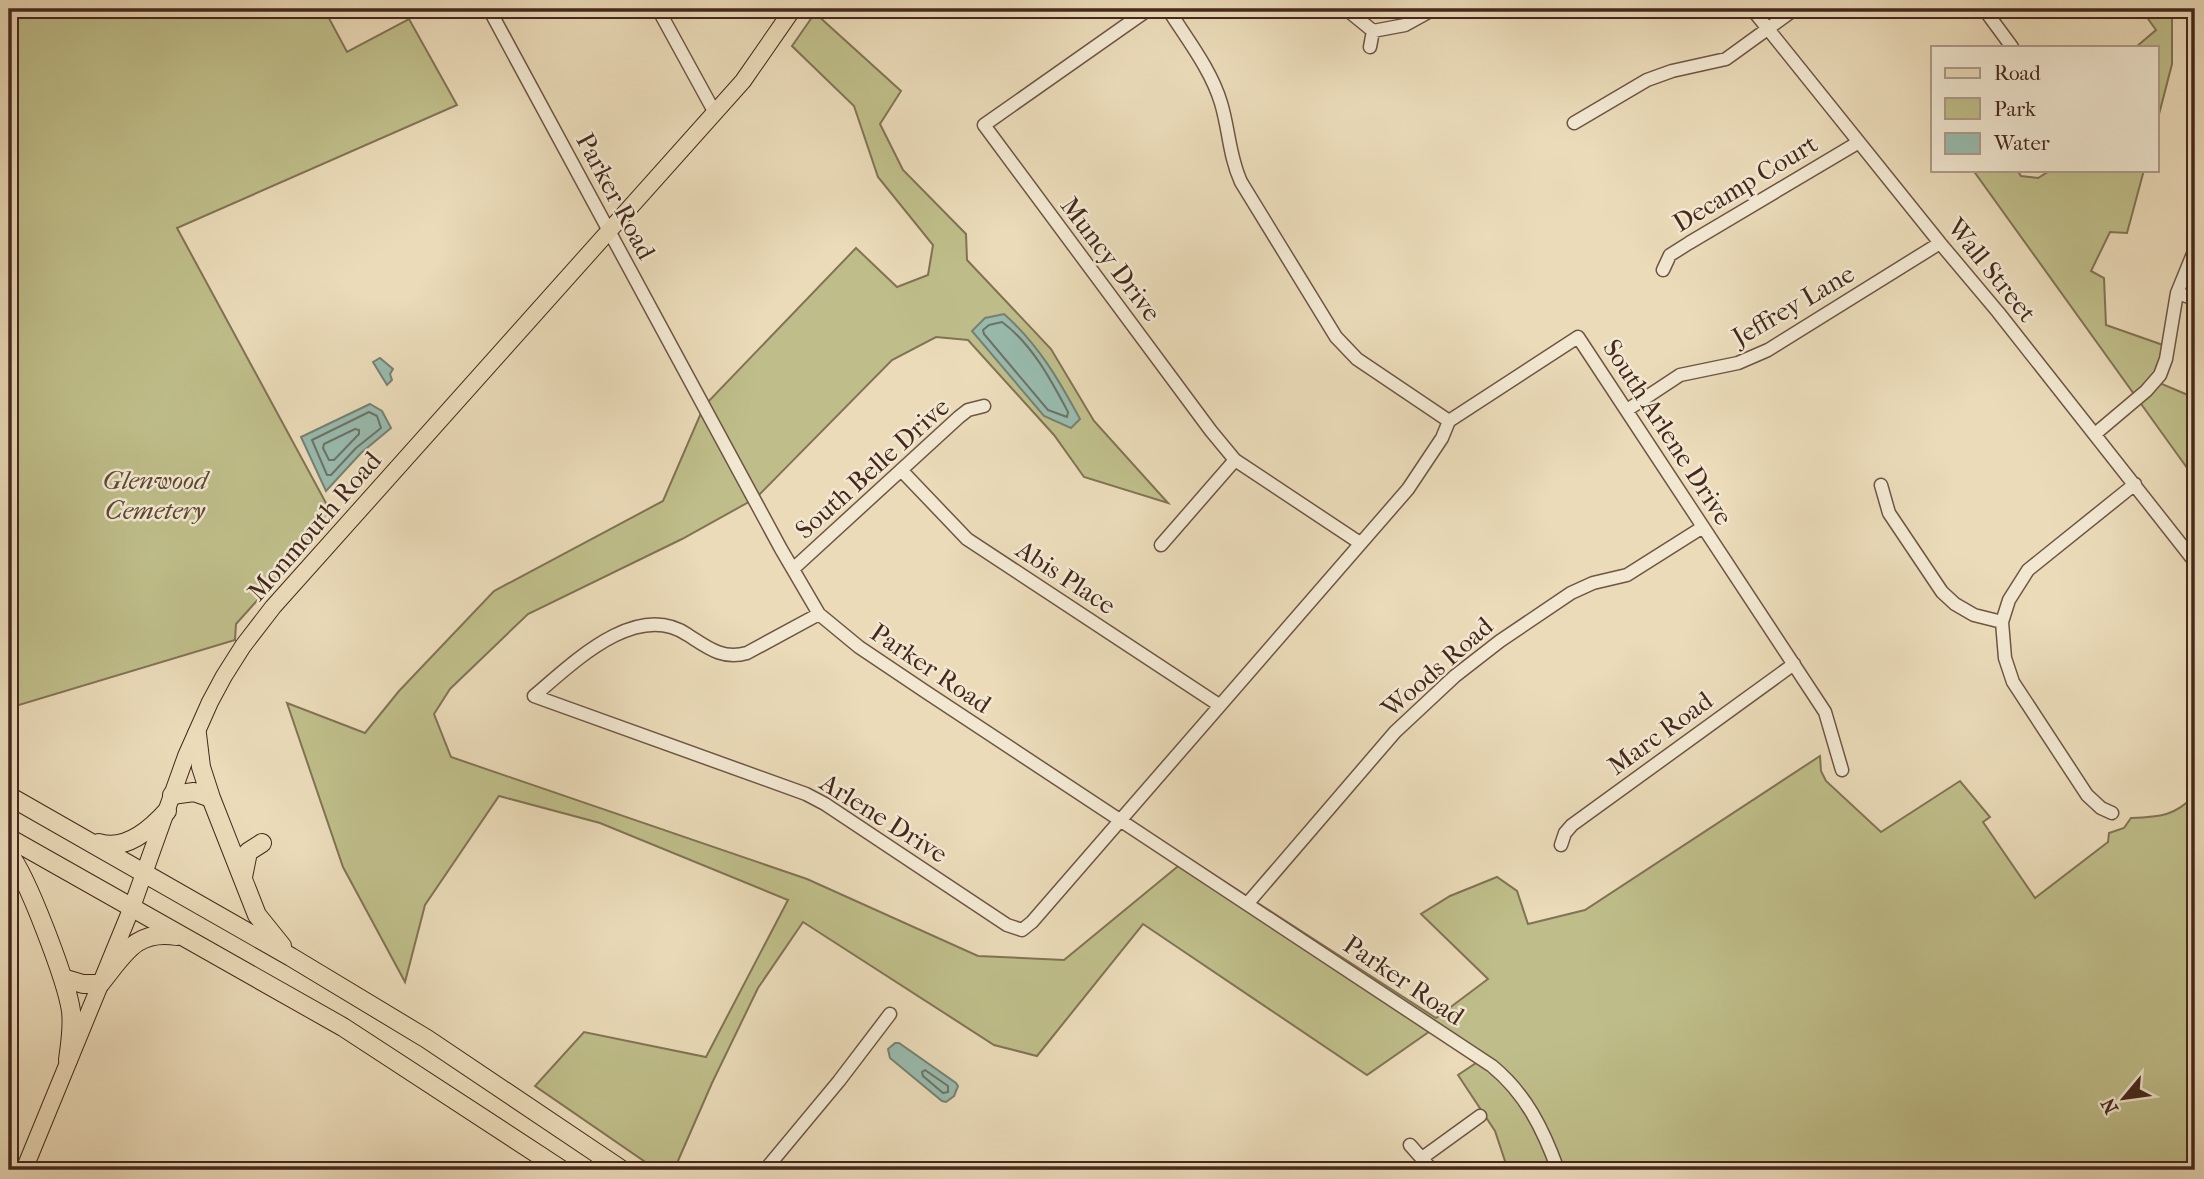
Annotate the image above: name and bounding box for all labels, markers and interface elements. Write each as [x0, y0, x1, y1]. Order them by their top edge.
legend [1931, 46, 2158, 172]
text: Road [1994, 61, 2041, 85]
text: Park [1994, 97, 2036, 121]
street label: Parker Road [569, 128, 662, 265]
street label: Decamp Court [1667, 128, 1824, 239]
text: Water [1993, 131, 2050, 155]
street label: Muncy Drive [1054, 191, 1167, 328]
street label: Wall Street [1940, 211, 2043, 329]
street label: Jeffrey Lane [1725, 258, 1860, 354]
street label: South Arlene Drive [1596, 334, 1739, 531]
street label: South Belle Drive [789, 391, 956, 546]
street label: Monmouth Road [241, 445, 388, 607]
park label: Glenwood Cemetery [103, 465, 211, 526]
street label: Abis Place [1009, 533, 1121, 621]
street label: Woods Road [1375, 610, 1500, 725]
street label: Parker Road [865, 617, 998, 721]
street label: Marc Road [1602, 685, 1719, 782]
street label: Arlene Drive [813, 766, 953, 870]
street label: Parker Road [1338, 929, 1471, 1033]
north arrow [2088, 1064, 2158, 1134]
text: N [2097, 1094, 2123, 1117]

